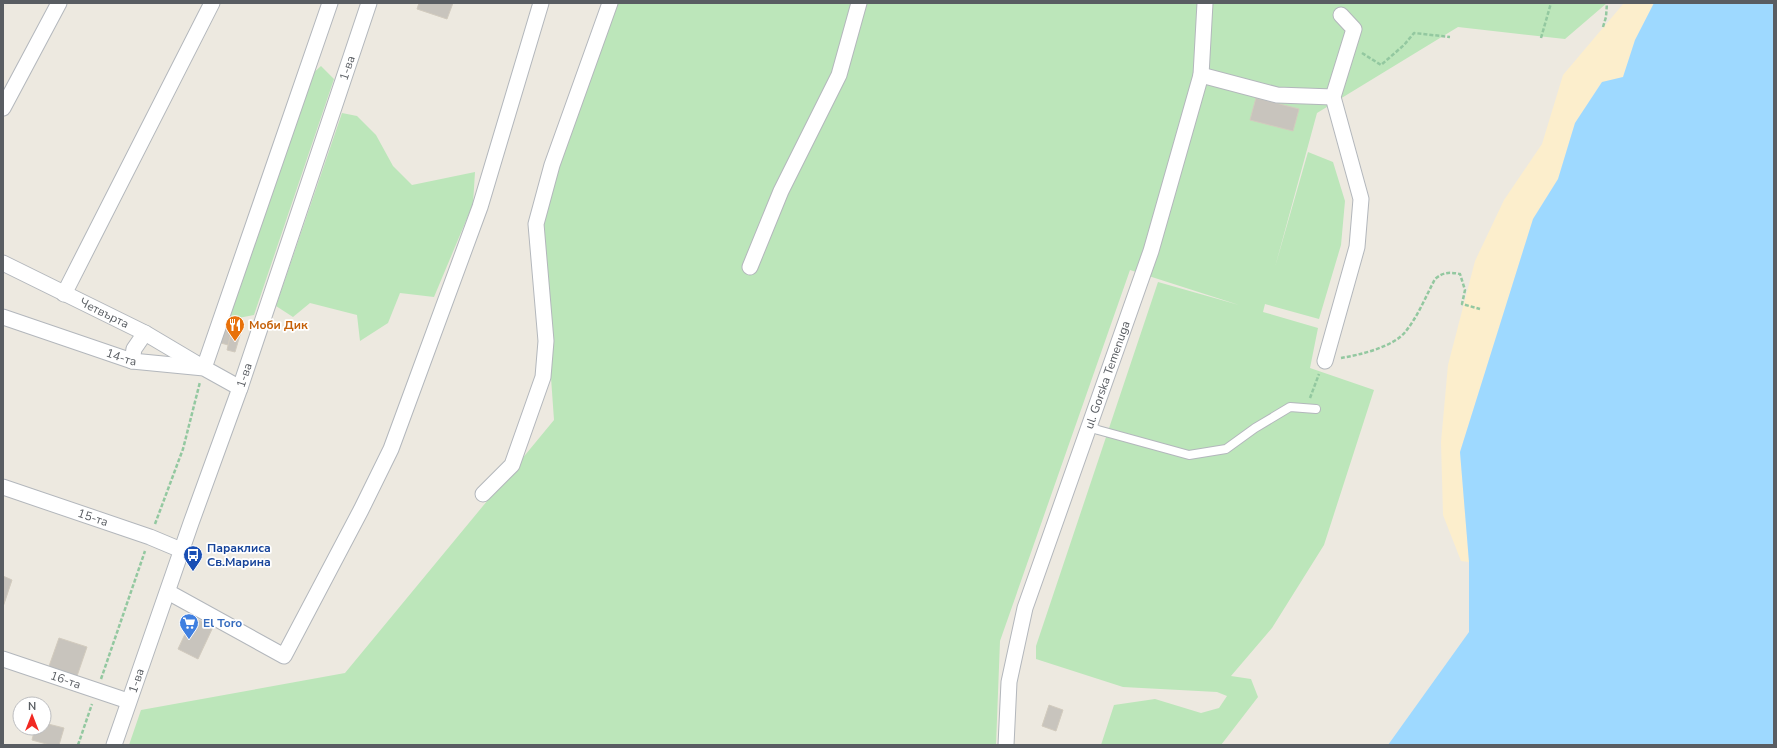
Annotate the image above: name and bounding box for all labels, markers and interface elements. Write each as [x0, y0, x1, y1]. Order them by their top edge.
street label: 1-ва [336, 54, 359, 83]
street label: Четвърта [77, 294, 132, 332]
restaurant icon: Моби Дик [224, 314, 246, 342]
place label: Моби Дик [249, 317, 308, 333]
street label: ul. Gorska Temenuga [1081, 319, 1134, 431]
street label: 14-та [104, 345, 137, 369]
street label: 1-ва [233, 361, 256, 390]
street label: 15-та [76, 505, 110, 530]
place label: Параклиса Св.Марина [207, 540, 271, 570]
bus stop icon: Параклиса Св.Марина [182, 544, 204, 572]
supermarket icon: El Toro [178, 612, 200, 640]
place label: El Toro [203, 615, 242, 631]
street label: 1-ва [125, 666, 148, 695]
street label: 16-та [48, 667, 83, 693]
north arrow [12, 696, 52, 736]
text: N [28, 699, 36, 714]

